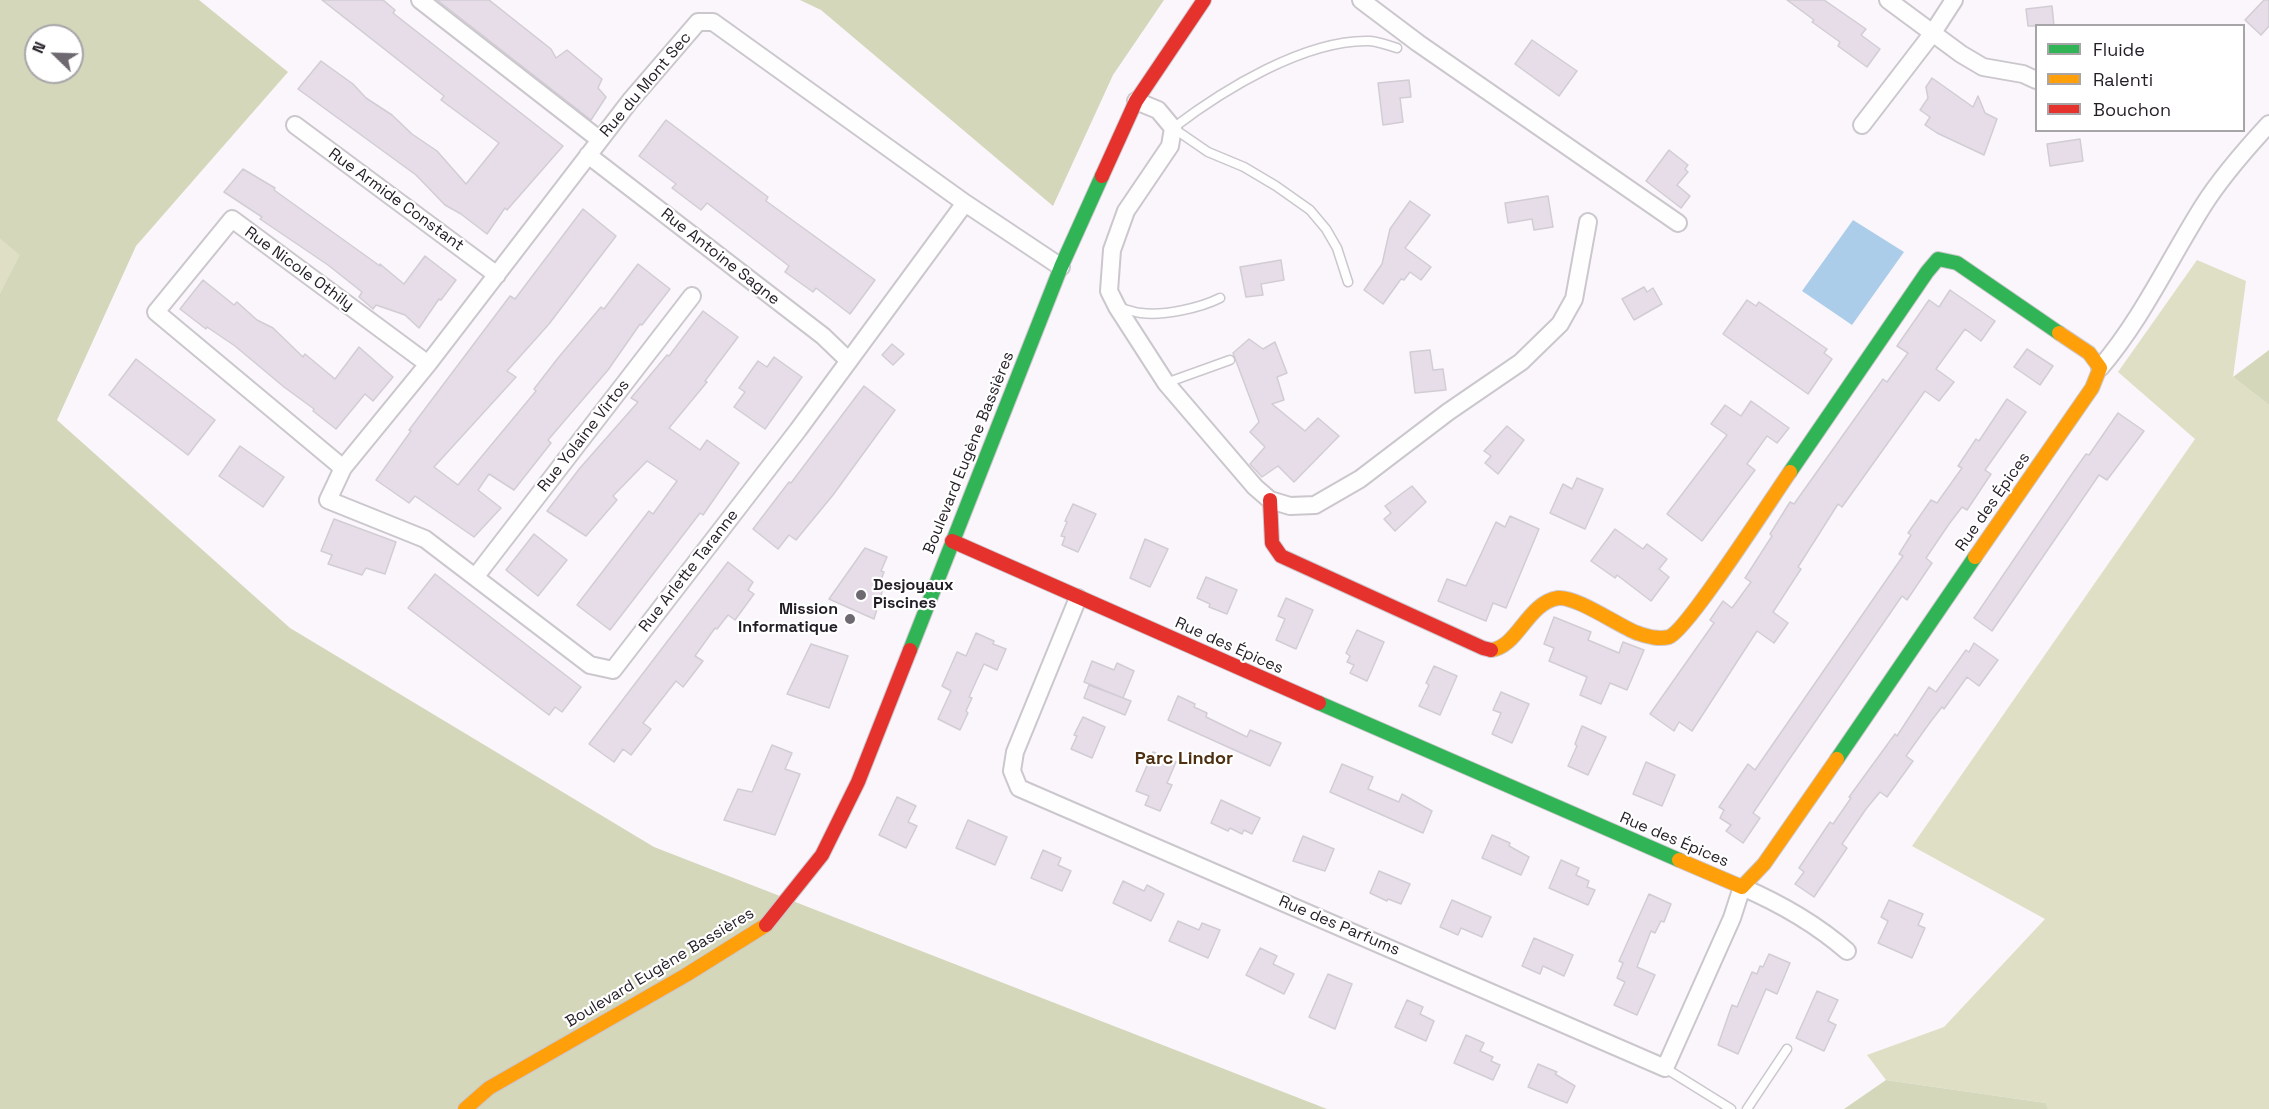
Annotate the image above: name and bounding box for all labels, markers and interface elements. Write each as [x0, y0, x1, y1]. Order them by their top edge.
north arrow [24, 24, 84, 84]
legend [2035, 24, 2245, 132]
street label: Rue du Mont Sec [596, 29, 696, 141]
text: Fluide [2093, 38, 2145, 61]
text: N [27, 39, 51, 57]
text: Ralenti [2093, 68, 2153, 91]
text: Bouchon [2093, 98, 2171, 121]
street label: Rue Armide Constant [324, 144, 468, 256]
street label: Rue Antoine Sagne [657, 205, 783, 309]
street label: Rue Nicole Othily [241, 223, 357, 315]
street label: Boulevard Eugène Bassières [920, 349, 1018, 557]
street label: Rue Yolaine Virtos [534, 376, 634, 496]
street label: Rue des Épices [1952, 449, 2034, 555]
street label: Rue Arlette Taranne [635, 506, 743, 636]
place label: Desjoyaux Piscines [873, 576, 954, 614]
marker: Desjoyaux Piscines [854, 588, 868, 602]
place label: Mission Informatique [738, 600, 838, 638]
marker: Mission Informatique [843, 612, 857, 626]
street label: Rue des Épices [1172, 614, 1286, 678]
district label: Parc Lindor [1135, 748, 1233, 770]
street label: Rue des Épices [1617, 808, 1731, 872]
street label: Rue des Parfums [1276, 892, 1402, 960]
street label: Boulevard Eugène Bassières [562, 904, 758, 1032]

